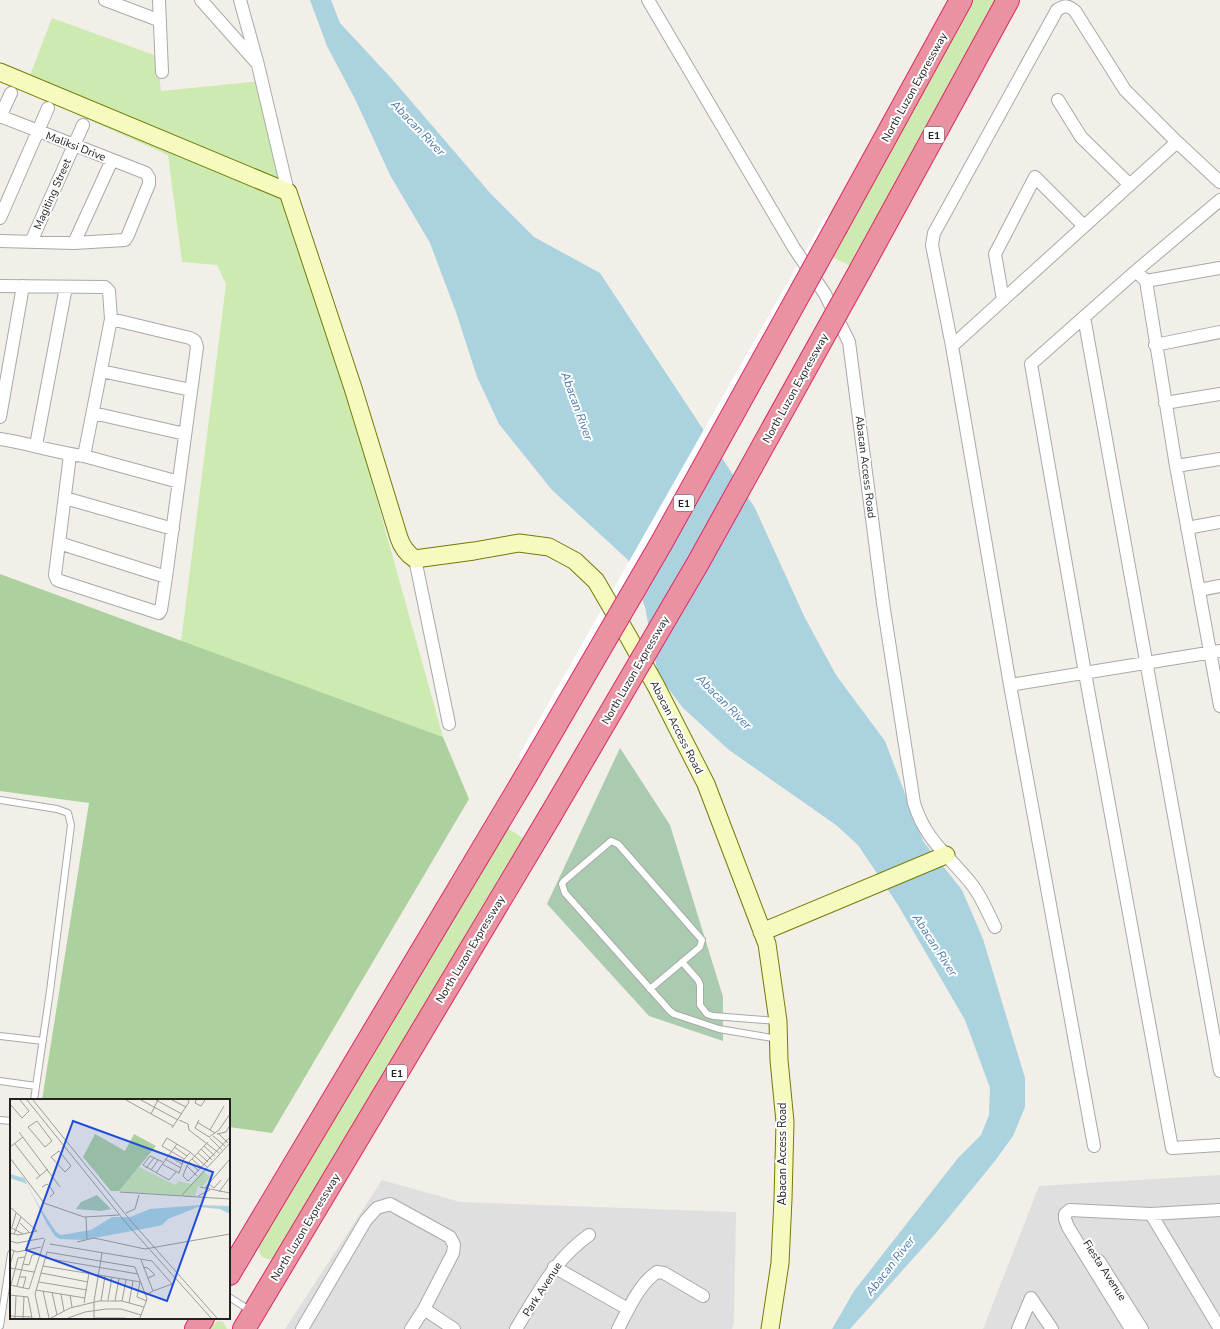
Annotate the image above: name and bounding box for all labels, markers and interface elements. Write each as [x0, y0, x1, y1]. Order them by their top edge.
street label: North Luzon Expressway [878, 30, 951, 145]
water label: Abacan River [387, 96, 449, 160]
road number: E1 [924, 127, 944, 143]
street label: Maliksi Drive [44, 128, 108, 165]
street label: Magiting Street [30, 156, 75, 232]
street label: North Luzon Expressway [759, 331, 832, 446]
water label: Abacan River [557, 369, 597, 443]
street label: Abacan Access Road [852, 415, 879, 519]
road number: E1 [674, 495, 694, 511]
street label: North Luzon Expressway [598, 613, 673, 727]
water label: Abacan River [692, 670, 755, 733]
street label: Abacan Access Road [646, 678, 707, 777]
street label: North Luzon Expressway [432, 892, 509, 1006]
water label: Abacan River [908, 910, 962, 980]
road number: E1 [387, 1065, 407, 1081]
inset map [10, 1099, 230, 1319]
street label: Abacan Access Road [775, 1103, 790, 1206]
street label: North Luzon Expressway [267, 1170, 344, 1284]
water label: Abacan River [861, 1232, 919, 1300]
street label: Fiesta Avenue [1079, 1237, 1130, 1304]
street label: Park Avenue [519, 1259, 566, 1319]

